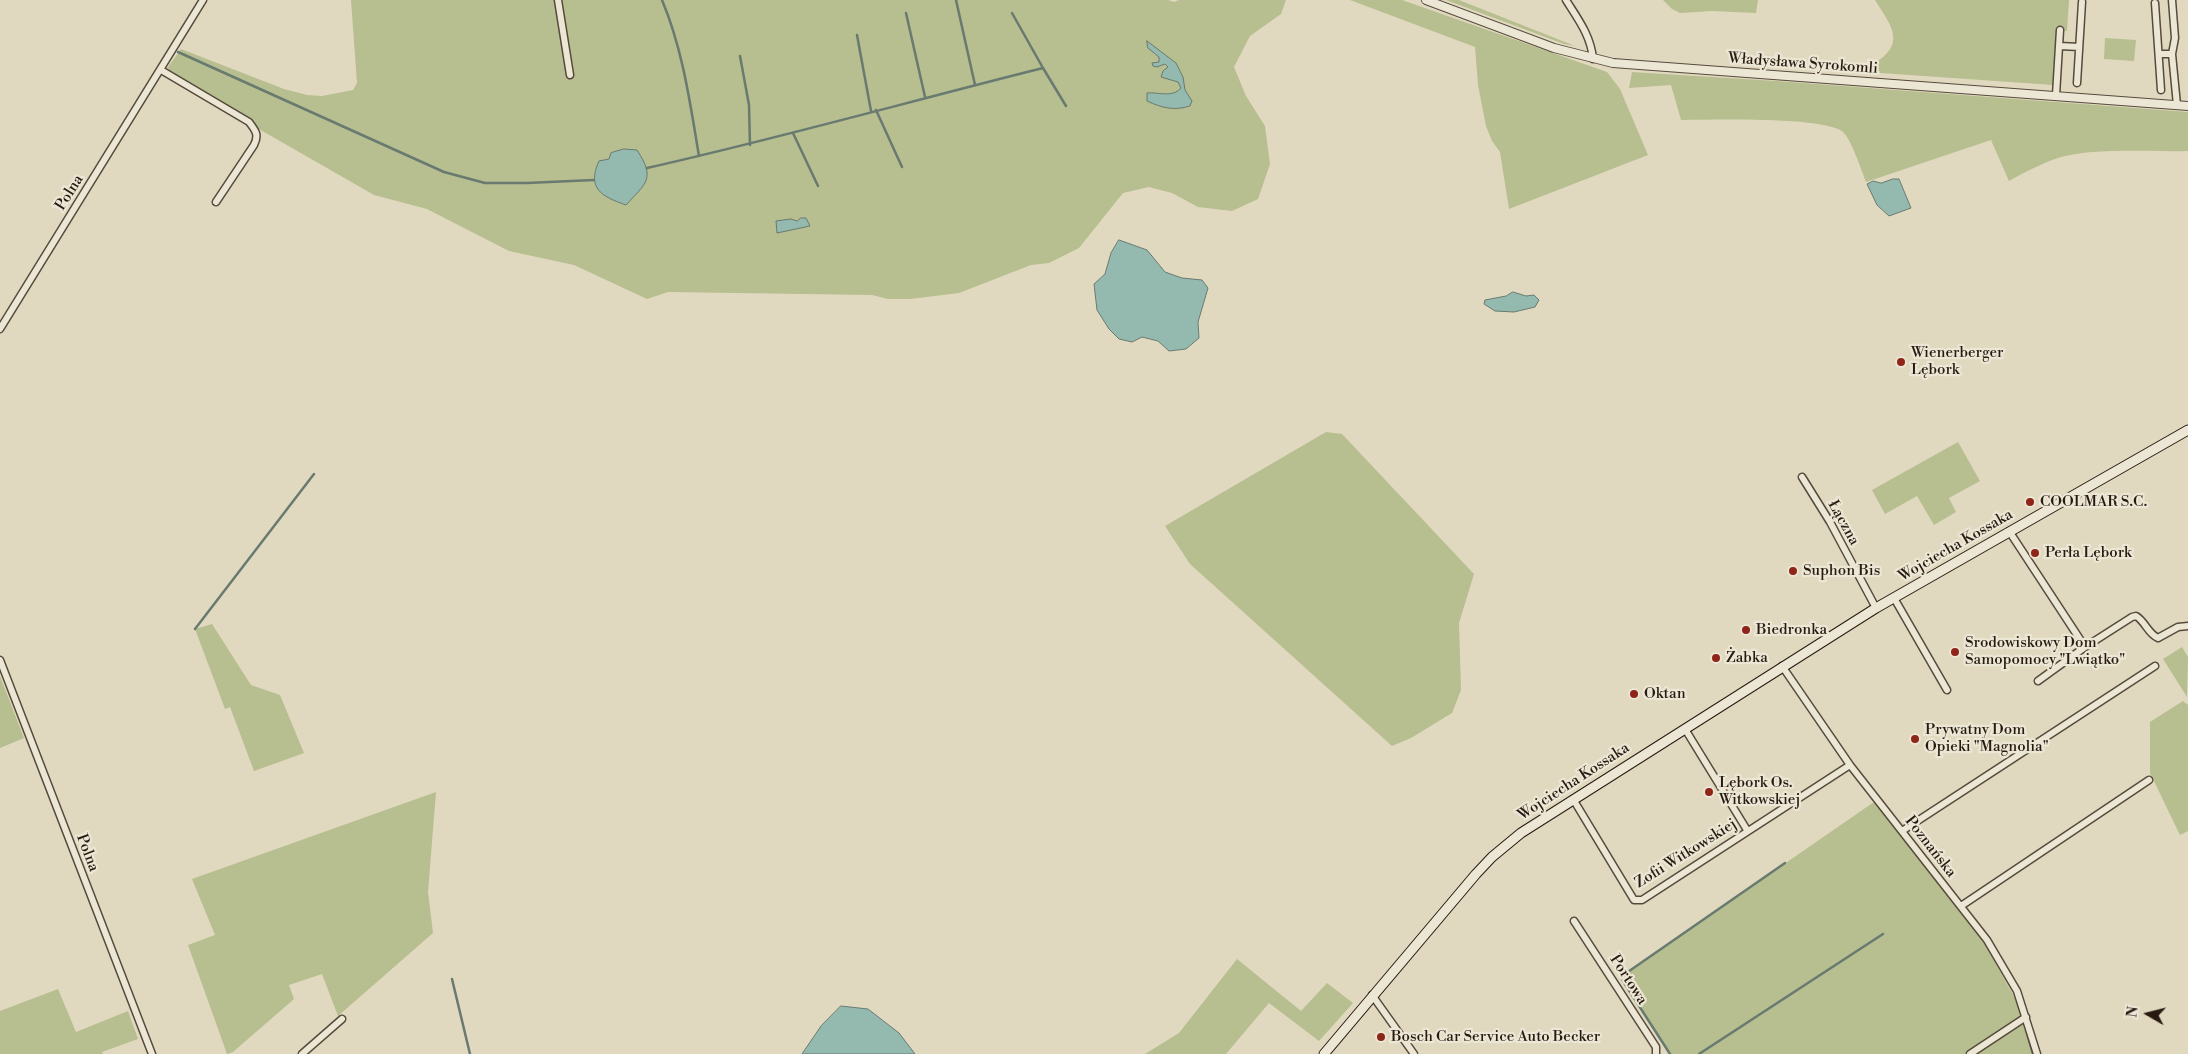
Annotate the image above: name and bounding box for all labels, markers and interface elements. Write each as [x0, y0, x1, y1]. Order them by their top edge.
street label: Władysława Syrokomli [1727, 50, 1879, 78]
street label: Polna [52, 172, 88, 214]
place label: Wienerberger Lębork [1911, 344, 2004, 379]
marker: Wienerberger Lębork [1895, 356, 1907, 368]
place label: COOLMAR S.C. [2040, 493, 2147, 511]
marker: COOLMAR S.C. [2024, 496, 2036, 508]
street label: Łączna [1823, 497, 1863, 549]
street label: Wojciecha Kossaka [1896, 506, 2016, 586]
place label: Perła Lębork [2045, 544, 2132, 562]
marker: Perła Lębork [2029, 547, 2041, 559]
place label: Suphon Bis [1803, 562, 1880, 580]
marker: Suphon Bis [1787, 565, 1799, 577]
place label: Biedronka [1756, 621, 1827, 639]
marker: Biedronka [1740, 624, 1752, 636]
place label: Srodowiskowy Dom Samopomocy "Lwiątko" [1965, 634, 2125, 669]
marker: Srodowiskowy Dom Samopomocy "Lwiątko" [1949, 646, 1961, 658]
place label: Żabka [1726, 649, 1768, 667]
marker: Żabka [1710, 652, 1722, 664]
place label: Oktan [1644, 685, 1686, 703]
marker: Oktan [1628, 688, 1640, 700]
place label: Prywatny Dom Opieki "Magnolia" [1925, 721, 2049, 756]
marker: Prywatny Dom Opieki "Magnolia" [1909, 733, 1921, 745]
street label: Wojciecha Kossaka [1515, 739, 1633, 825]
place label: Lębork Os. Witkowskiej [1719, 774, 1800, 809]
marker: Lębork Os. Witkowskiej [1703, 786, 1715, 798]
street label: Poznańska [1900, 813, 1960, 881]
street label: Zofii Witkowskiej [1632, 815, 1740, 893]
street label: Polna [72, 832, 102, 874]
street label: Portowa [1605, 952, 1651, 1008]
north arrow [2123, 989, 2173, 1039]
text: N [2123, 1005, 2143, 1019]
place label: Bosch Car Service Auto Becker [1391, 1028, 1600, 1046]
marker: Bosch Car Service Auto Becker [1375, 1031, 1387, 1043]

